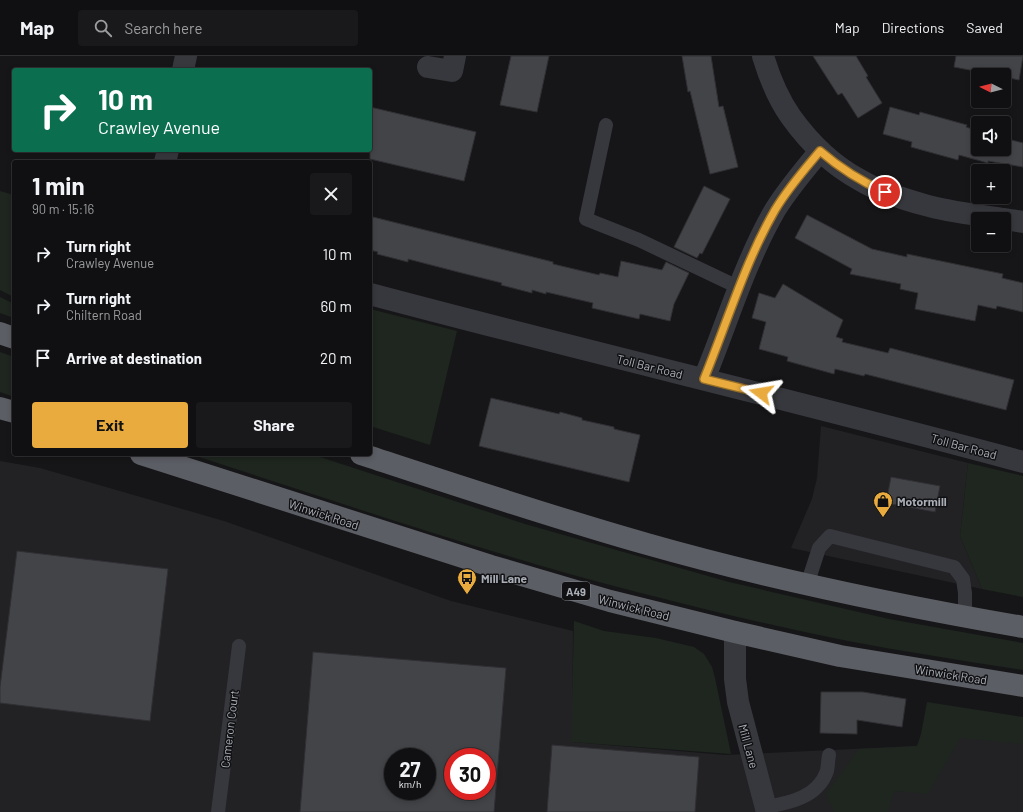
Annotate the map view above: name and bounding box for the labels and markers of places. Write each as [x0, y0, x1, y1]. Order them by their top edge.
pin [868, 175, 902, 209]
shop icon: Motormill [872, 490, 894, 518]
place label: Motormill [897, 494, 947, 508]
bus stop icon: Mill Lane [456, 567, 478, 595]
place label: Mill Lane [481, 571, 528, 585]

